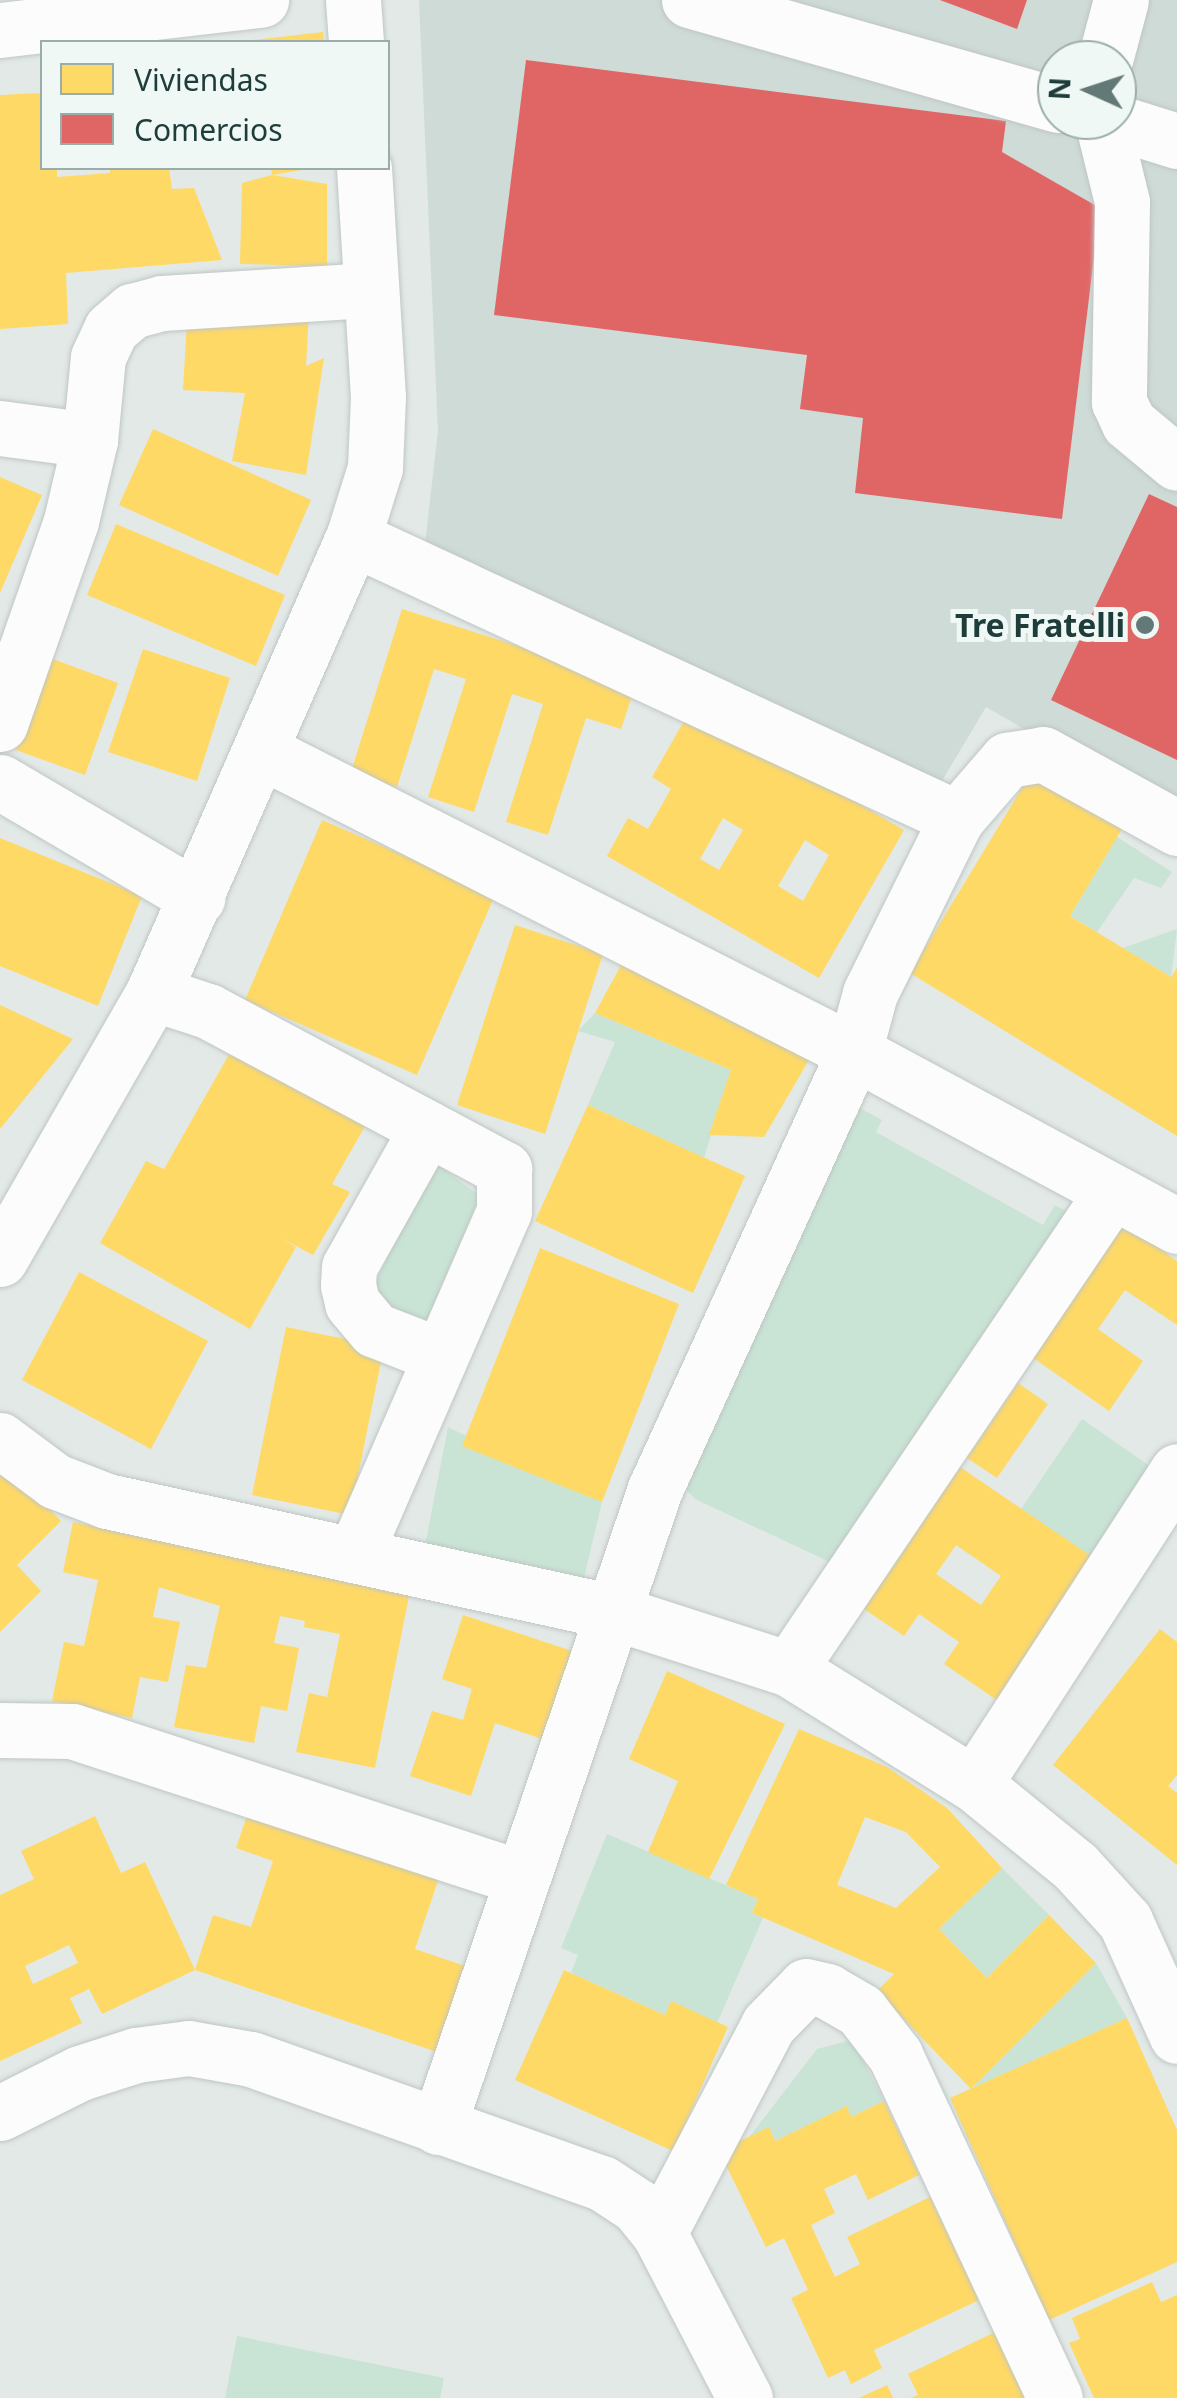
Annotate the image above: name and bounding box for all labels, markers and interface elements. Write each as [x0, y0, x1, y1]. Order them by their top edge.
legend [40, 40, 390, 170]
north arrow [1037, 40, 1137, 140]
text: Viviendas [134, 59, 268, 100]
text: N [1039, 76, 1079, 101]
text: Comercios [134, 109, 283, 150]
place label: Tre Fratelli [955, 606, 1125, 644]
marker: Tre Fratelli [1134, 614, 1156, 636]

